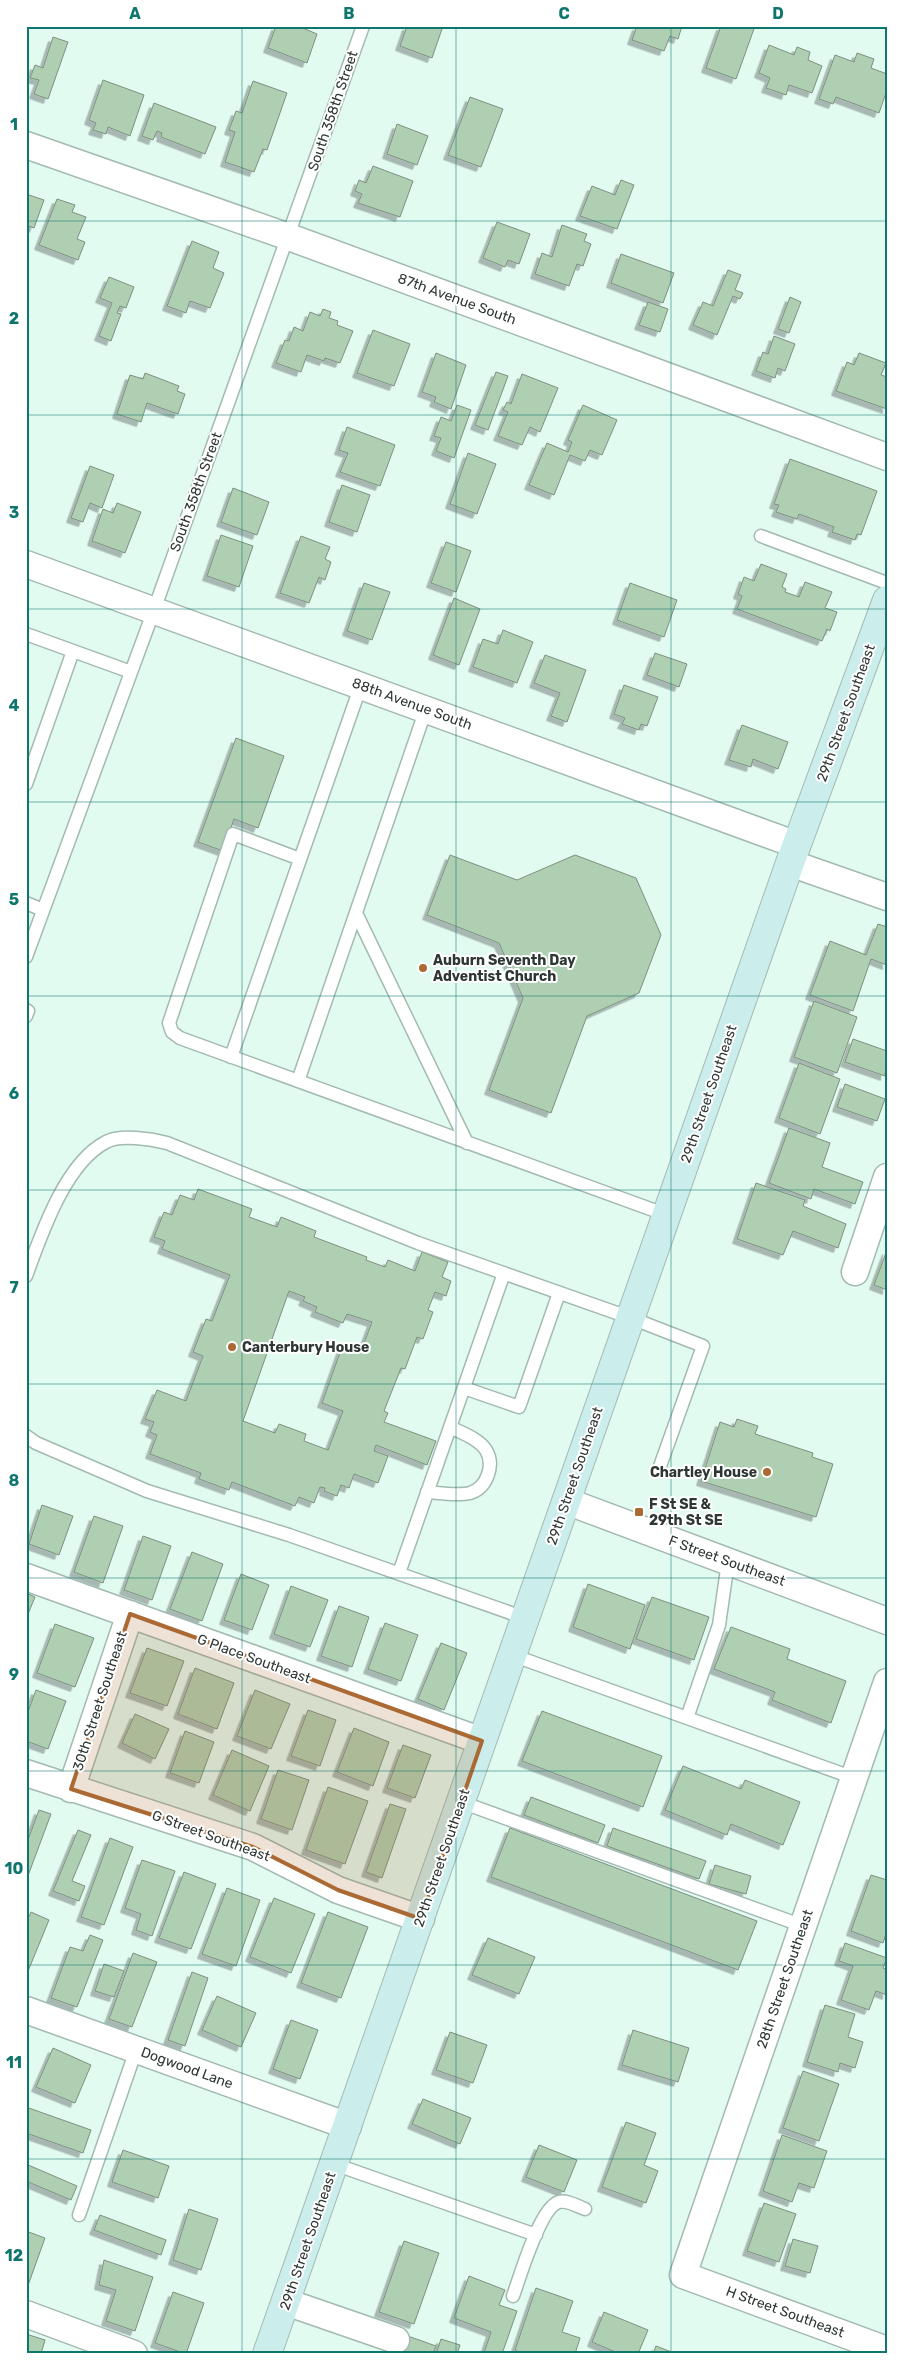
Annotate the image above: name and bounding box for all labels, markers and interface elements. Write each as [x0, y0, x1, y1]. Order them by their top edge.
text: A [129, 4, 141, 23]
text: B [343, 4, 355, 23]
text: C [558, 4, 570, 23]
text: D [772, 4, 784, 23]
street label: South 358th Street [304, 48, 362, 173]
text: 1 [10, 115, 18, 134]
street label: 87th Avenue South [395, 270, 519, 328]
text: 2 [9, 309, 19, 328]
street label: South 358th Street [166, 429, 226, 554]
text: 3 [9, 503, 19, 522]
street label: 29th Street Southeast [813, 641, 879, 784]
street label: 88th Avenue South [350, 674, 474, 734]
text: 4 [9, 696, 20, 715]
text: 5 [9, 890, 19, 909]
place label: Auburn Seventh Day Adventist Church [433, 952, 576, 985]
marker: Auburn Seventh Day Adventist Church [417, 962, 429, 974]
street label: 29th Street Southeast [677, 1022, 741, 1165]
text: 6 [9, 1084, 19, 1103]
text: 7 [9, 1278, 19, 1297]
place label: Canterbury House [242, 1339, 369, 1356]
marker: Canterbury House [226, 1341, 238, 1353]
street label: 29th Street Southeast [543, 1404, 607, 1547]
place label: Chartley House [650, 1464, 757, 1481]
marker: Chartley House [761, 1466, 773, 1478]
text: 8 [9, 1471, 20, 1490]
place label: F St SE & 29th St SE [649, 1496, 723, 1529]
marker: F St SE & 29th St SE [633, 1506, 645, 1518]
street label: F Street Southeast [666, 1532, 788, 1590]
street label: 30th Street Southeast [69, 1628, 131, 1773]
street label: G Place Southeast [195, 1631, 314, 1688]
text: 9 [9, 1665, 19, 1684]
street label: 29th Street Southeast [410, 1786, 474, 1929]
street label: G Street Southeast [150, 1807, 273, 1865]
text: 10 [5, 1859, 24, 1878]
street label: 28th Street Southeast [753, 1907, 817, 2051]
street label: Dogwood Lane [139, 2043, 236, 2093]
text: 11 [6, 2053, 22, 2072]
street label: 29th Street Southeast [276, 2169, 340, 2312]
text: 12 [5, 2246, 23, 2265]
street label: H Street Southeast [724, 2283, 847, 2341]

